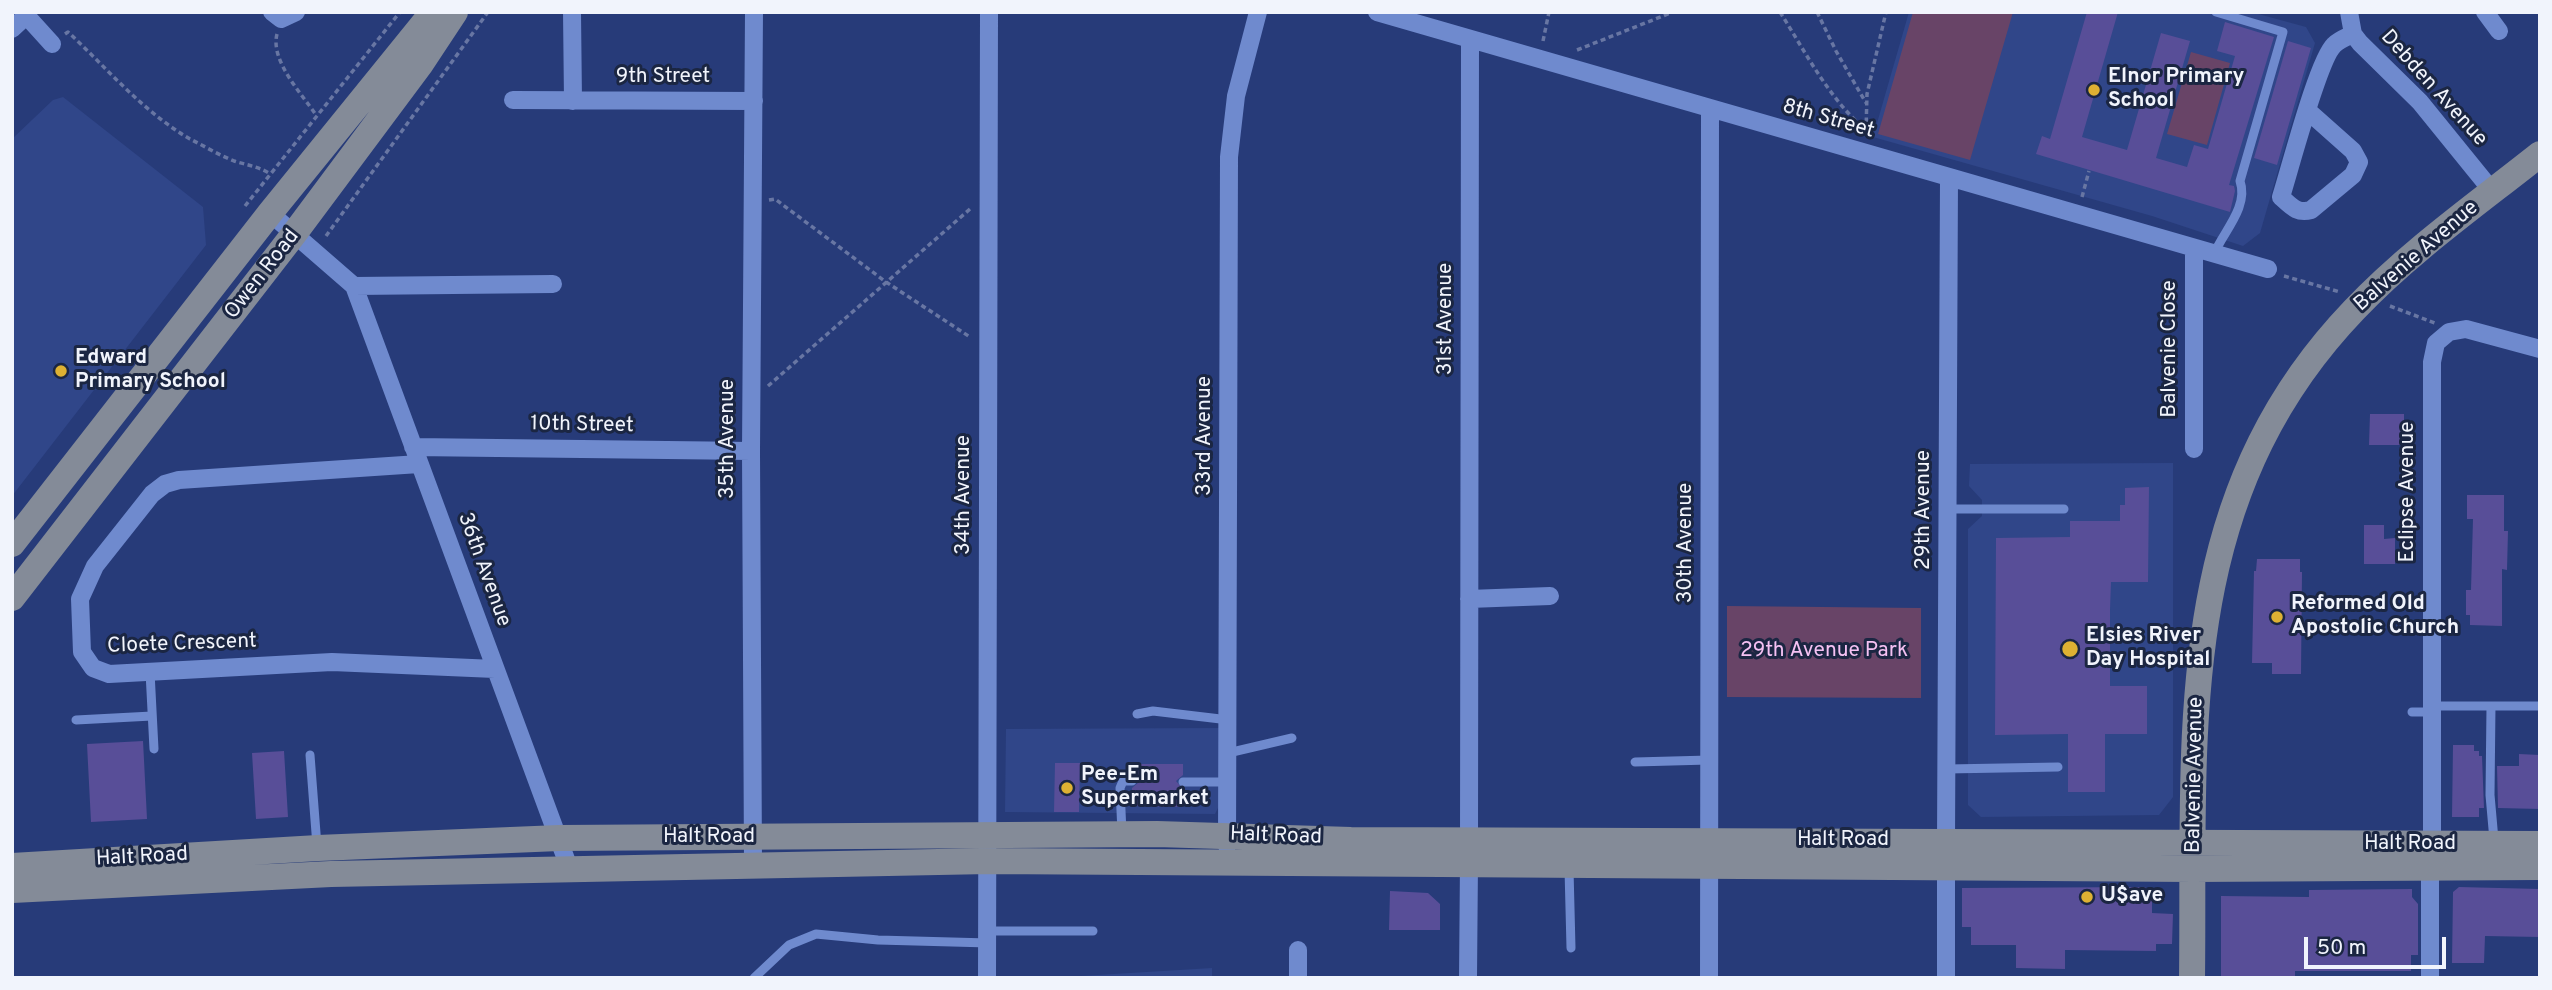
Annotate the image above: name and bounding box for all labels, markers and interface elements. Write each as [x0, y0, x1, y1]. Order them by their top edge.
street label: Debden Avenue [2374, 26, 2492, 152]
street label: 9th Street [616, 65, 710, 91]
place label: Elnor Primary School [2108, 65, 2245, 115]
marker: Elnor Primary School [2086, 82, 2102, 98]
street label: 8th Street [1779, 95, 1877, 145]
street label: Balvenie Avenue [2350, 196, 2484, 318]
street label: Owen Road [220, 225, 306, 325]
street label: 31st Avenue [1434, 263, 1460, 375]
street label: Balvenie Close [2158, 280, 2184, 418]
place label: Edward Primary School [75, 346, 226, 396]
marker: Edward Primary School [53, 363, 69, 379]
street label: 33rd Avenue [1193, 376, 1219, 496]
street label: 35th Avenue [716, 379, 742, 499]
street label: 10th Street [530, 412, 634, 440]
street label: Eclipse Avenue [2396, 422, 2422, 562]
street label: 34th Avenue [952, 435, 978, 555]
street label: 29th Avenue [1912, 450, 1938, 570]
street label: 30th Avenue [1674, 483, 1700, 603]
street label: 36th Avenue [451, 509, 515, 631]
place label: Reformed Old Apostolic Church [2291, 592, 2459, 642]
marker: Reformed Old Apostolic Church [2269, 609, 2285, 625]
place label: Elsies River Day Hospital [2086, 624, 2210, 674]
street label: Cloete Crescent [107, 630, 257, 660]
park label: 29th Avenue Park [1740, 639, 1908, 665]
marker: Elsies River Day Hospital [2060, 639, 2080, 659]
street label: Balvenie Avenue [2182, 697, 2210, 853]
place label: Pee-Em Supermarket [1081, 763, 1209, 813]
marker: Pee-Em Supermarket [1059, 780, 1075, 796]
street label: Halt Road [1230, 823, 1322, 851]
street label: Halt Road [663, 825, 755, 851]
street label: Halt Road [1797, 828, 1889, 854]
street label: Halt Road [2364, 832, 2456, 858]
street label: Halt Road [95, 843, 189, 873]
place label: U$ave [2101, 884, 2163, 910]
marker: U$ave [2079, 889, 2095, 905]
scale bar [2307, 923, 2449, 967]
text: 50 m [2317, 935, 2366, 962]

